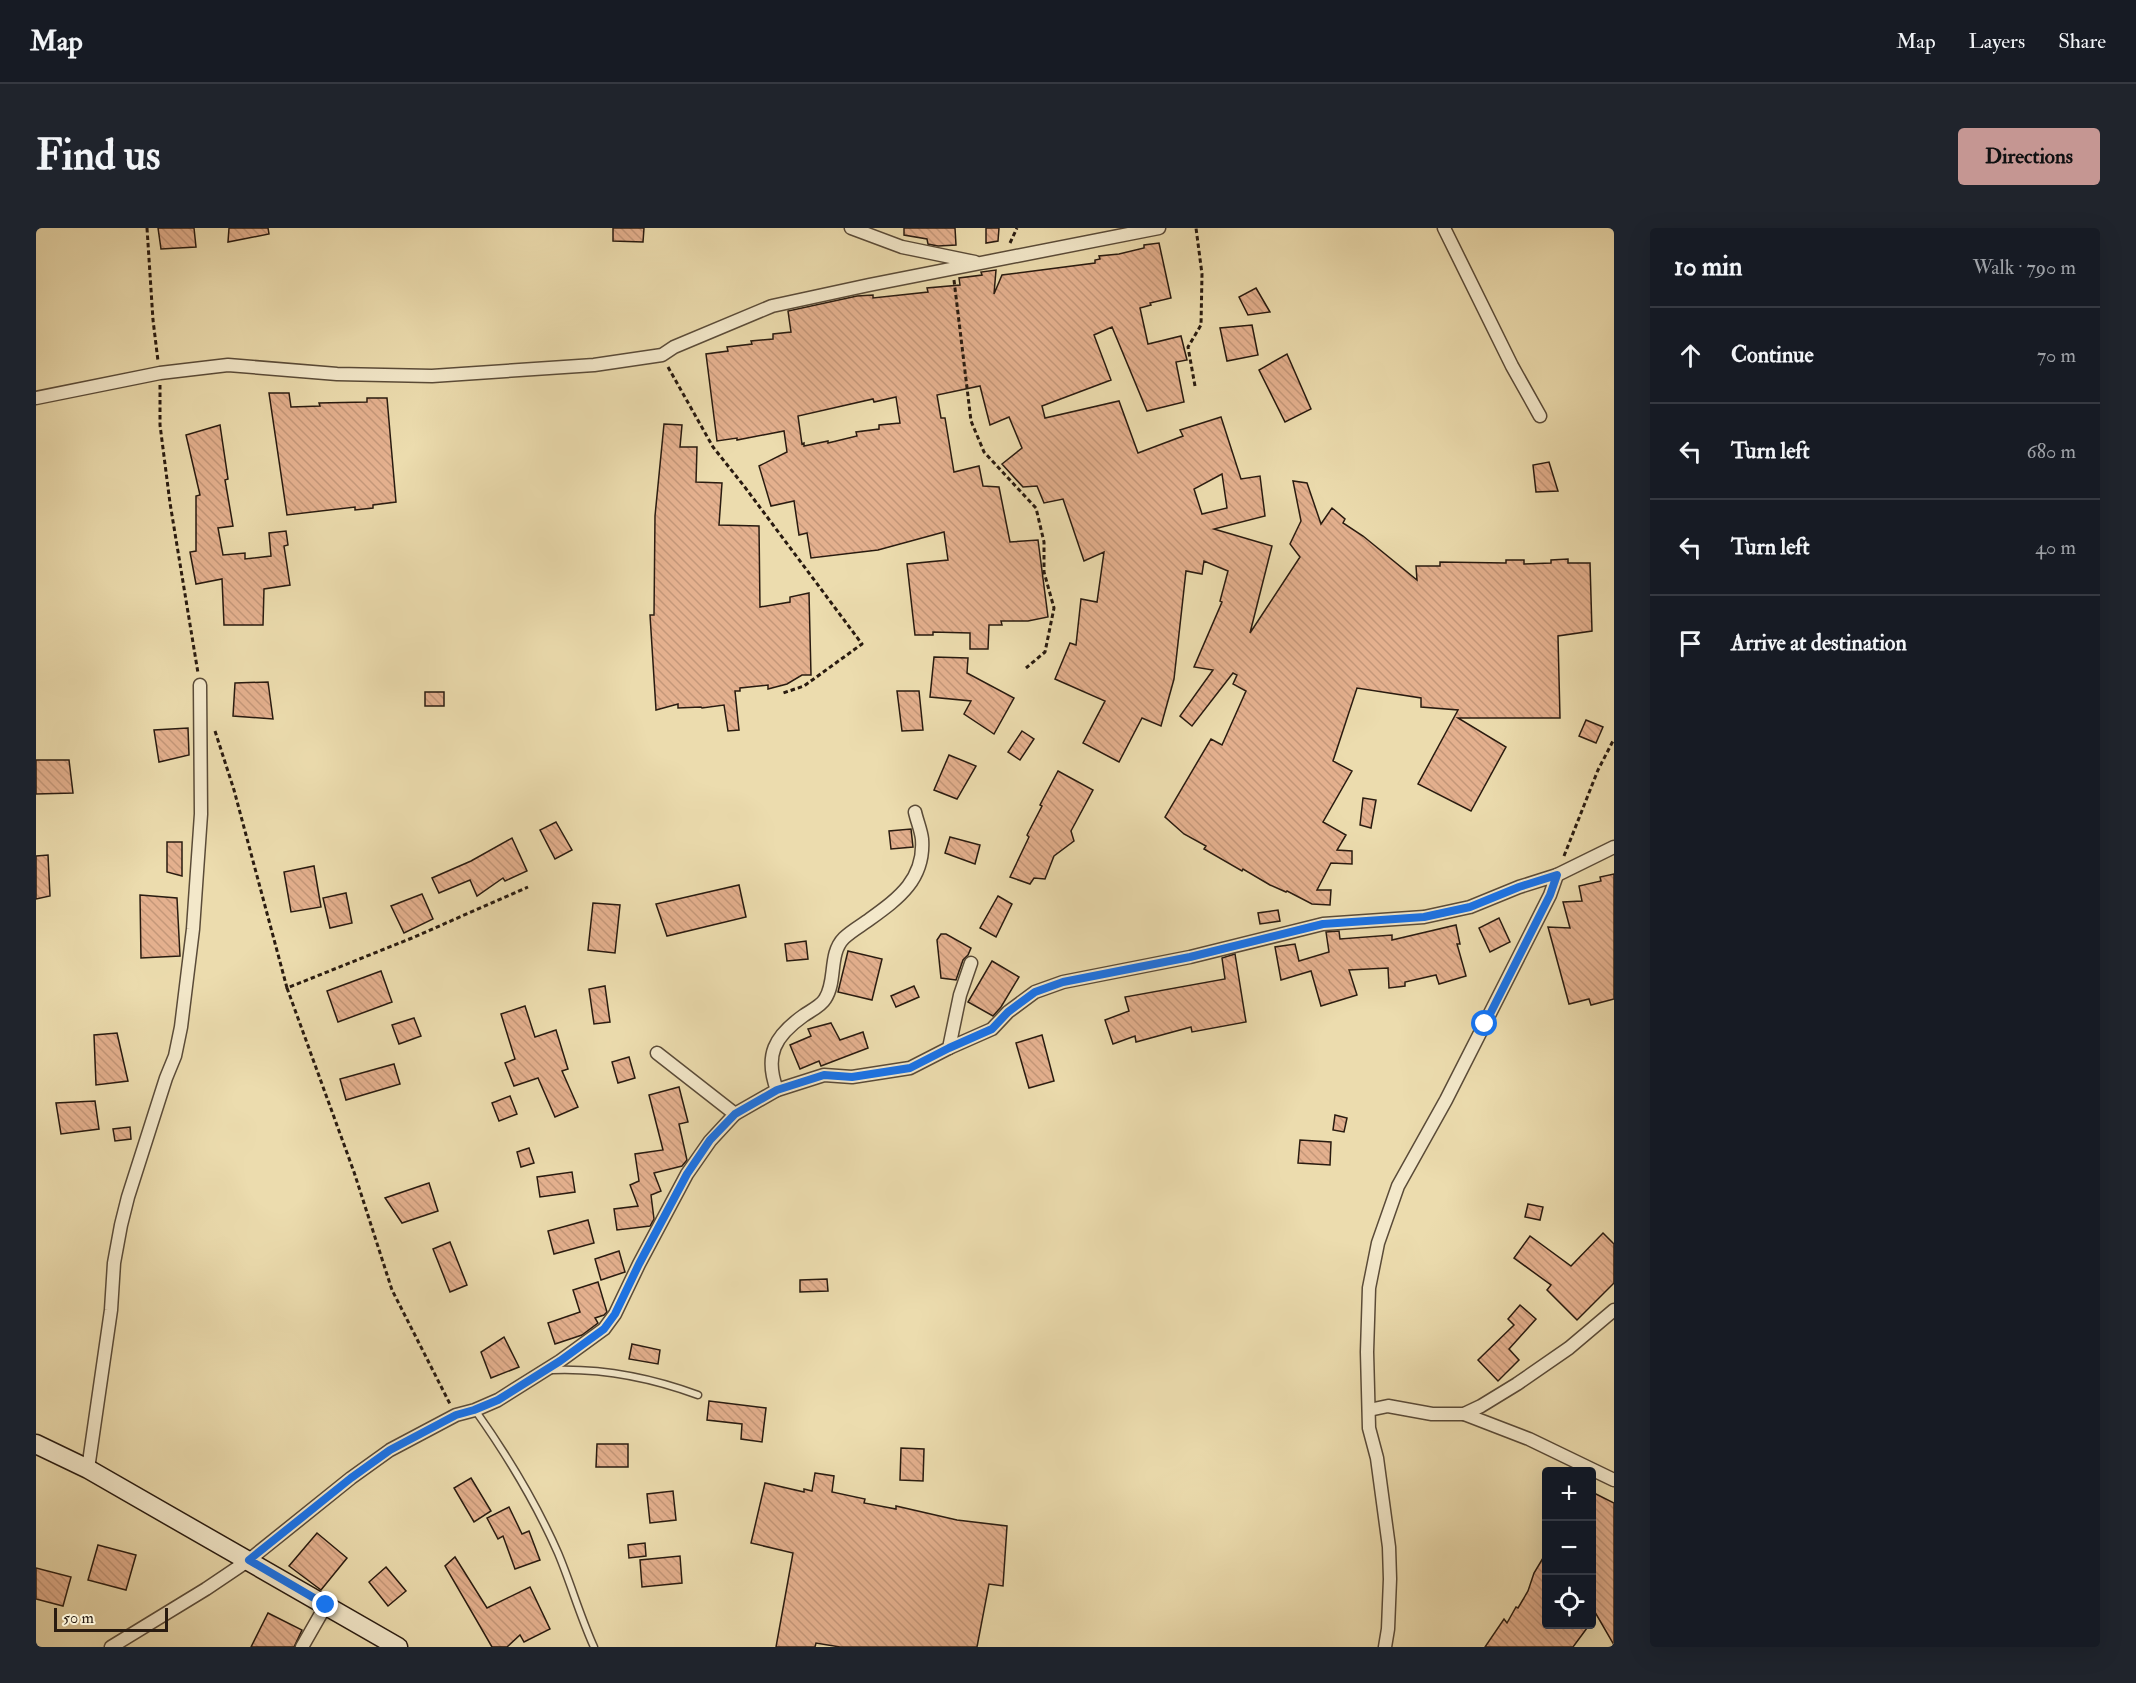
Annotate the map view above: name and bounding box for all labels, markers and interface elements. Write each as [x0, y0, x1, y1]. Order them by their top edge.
text: Map [30, 24, 83, 59]
text: Map [1896, 28, 1936, 55]
text: Layers [1969, 28, 2025, 55]
text: Share [2058, 28, 2106, 55]
button: Directions [1958, 128, 2100, 185]
text: Find us [36, 130, 160, 182]
text: 10 min [1674, 251, 1742, 283]
text: Walk · 790 m [1973, 255, 2076, 280]
icon: ahead [1674, 339, 1707, 372]
text: Continue [1731, 341, 1814, 369]
text: 70 m [2037, 343, 2076, 368]
icon: left [1674, 435, 1707, 468]
text: Turn left [1731, 437, 1810, 465]
text: 680 m [2027, 439, 2076, 464]
icon: left [1674, 531, 1707, 564]
text: Turn left [1731, 533, 1810, 561]
text: 40 m [2035, 535, 2076, 560]
icon: arrive [1674, 627, 1707, 660]
text: Arrive at destination [1731, 629, 1907, 657]
route start [1471, 1010, 1497, 1036]
map controls [1542, 1467, 1596, 1629]
button: + [1542, 1467, 1596, 1521]
button: − [1542, 1521, 1596, 1575]
button: locate [1542, 1575, 1596, 1629]
route end [312, 1591, 338, 1617]
scale bar [54, 1605, 168, 1632]
text: 50 m [63, 1608, 94, 1628]

